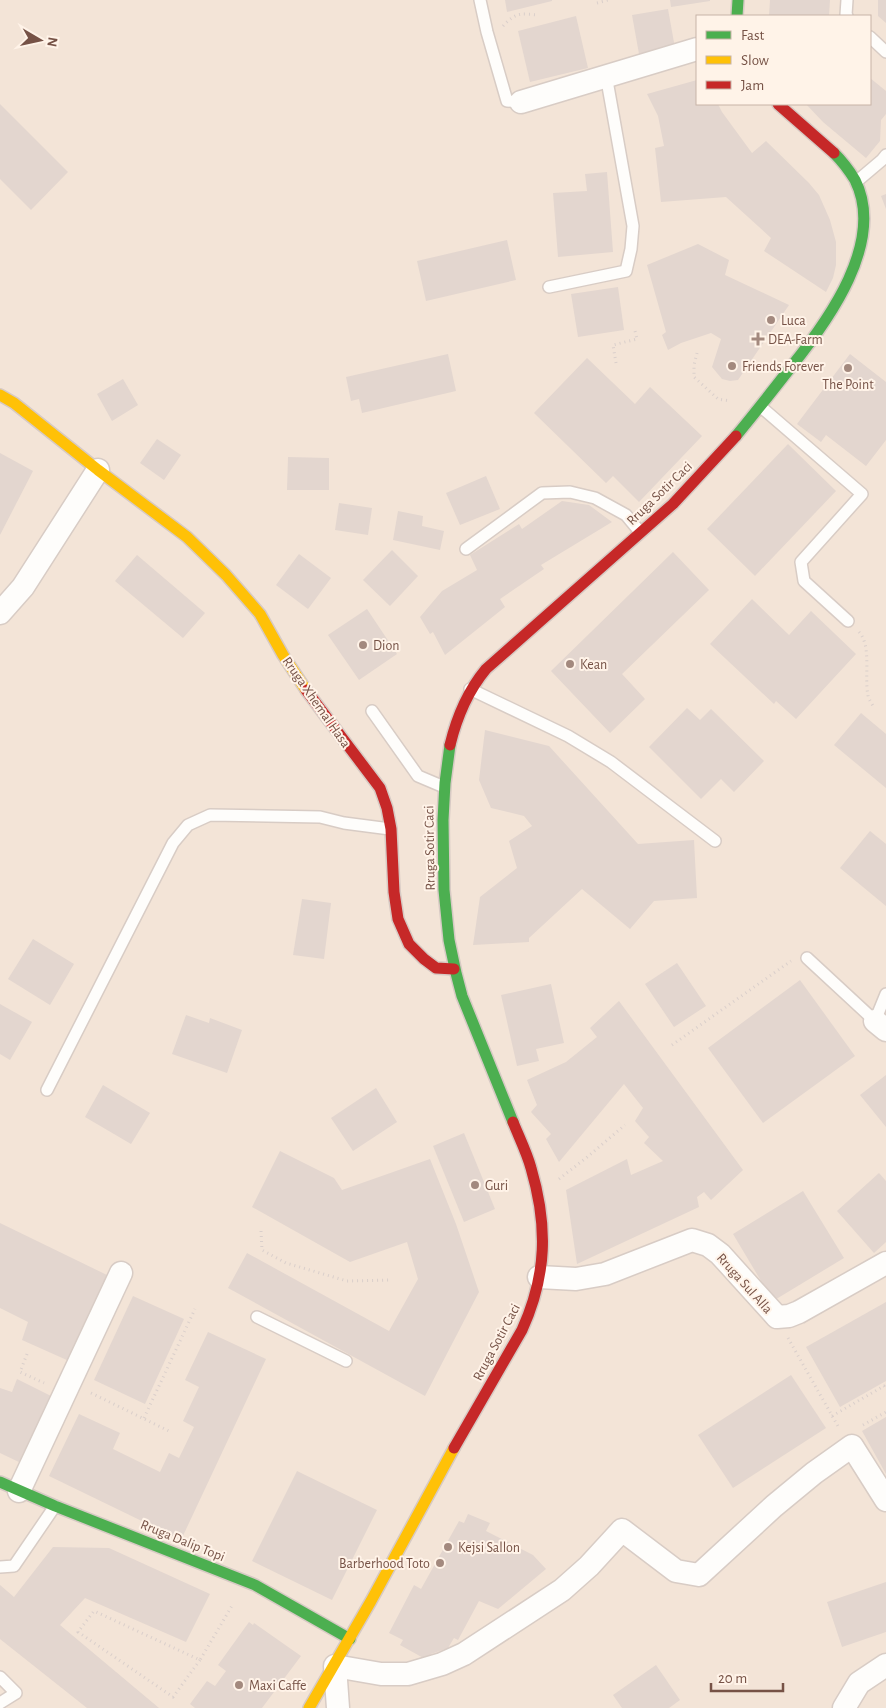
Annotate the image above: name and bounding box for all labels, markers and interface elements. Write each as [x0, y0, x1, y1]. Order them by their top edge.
north arrow [15, 15, 65, 65]
legend [696, 15, 871, 105]
text: Fast [741, 28, 765, 43]
text: N [44, 36, 60, 48]
text: Slow [741, 53, 769, 68]
text: Jam [741, 78, 764, 93]
marker: Luca [765, 314, 777, 326]
place label: Luca [781, 314, 806, 328]
marker: DEA-Farm [752, 333, 764, 345]
place label: DEA-Farm [768, 333, 823, 347]
marker: Friends Forever [726, 360, 738, 372]
place label: Friends Forever [742, 360, 824, 374]
marker: The Point [842, 362, 854, 374]
place label: The Point [822, 378, 874, 392]
street label: Rruga Sotir Caci [624, 459, 695, 528]
marker: Dion [357, 639, 369, 651]
place label: Dion [373, 639, 399, 653]
street label: Rruga Xhemal Hasa [280, 655, 353, 751]
marker: Kean [564, 658, 576, 670]
place label: Kean [580, 658, 607, 672]
street label: Rruga Sotir Caci [422, 805, 438, 891]
marker: Guri [469, 1179, 481, 1191]
place label: Guri [485, 1179, 508, 1193]
street label: Rruga Sul Alla [714, 1251, 775, 1317]
street label: Rruga Sotir Caci [471, 1302, 523, 1383]
street label: Rruga Dalip Topi [138, 1518, 227, 1564]
marker: Kejsi Sallon [442, 1541, 454, 1553]
place label: Kejsi Sallon [458, 1541, 520, 1555]
place label: Barberhood Toto [339, 1557, 430, 1571]
marker: Barberhood Toto [434, 1557, 446, 1569]
scale bar [711, 1660, 784, 1692]
text: 20 m [718, 1671, 747, 1686]
marker: Maxi Caffe [233, 1679, 245, 1691]
place label: Maxi Caffe [249, 1679, 306, 1693]

